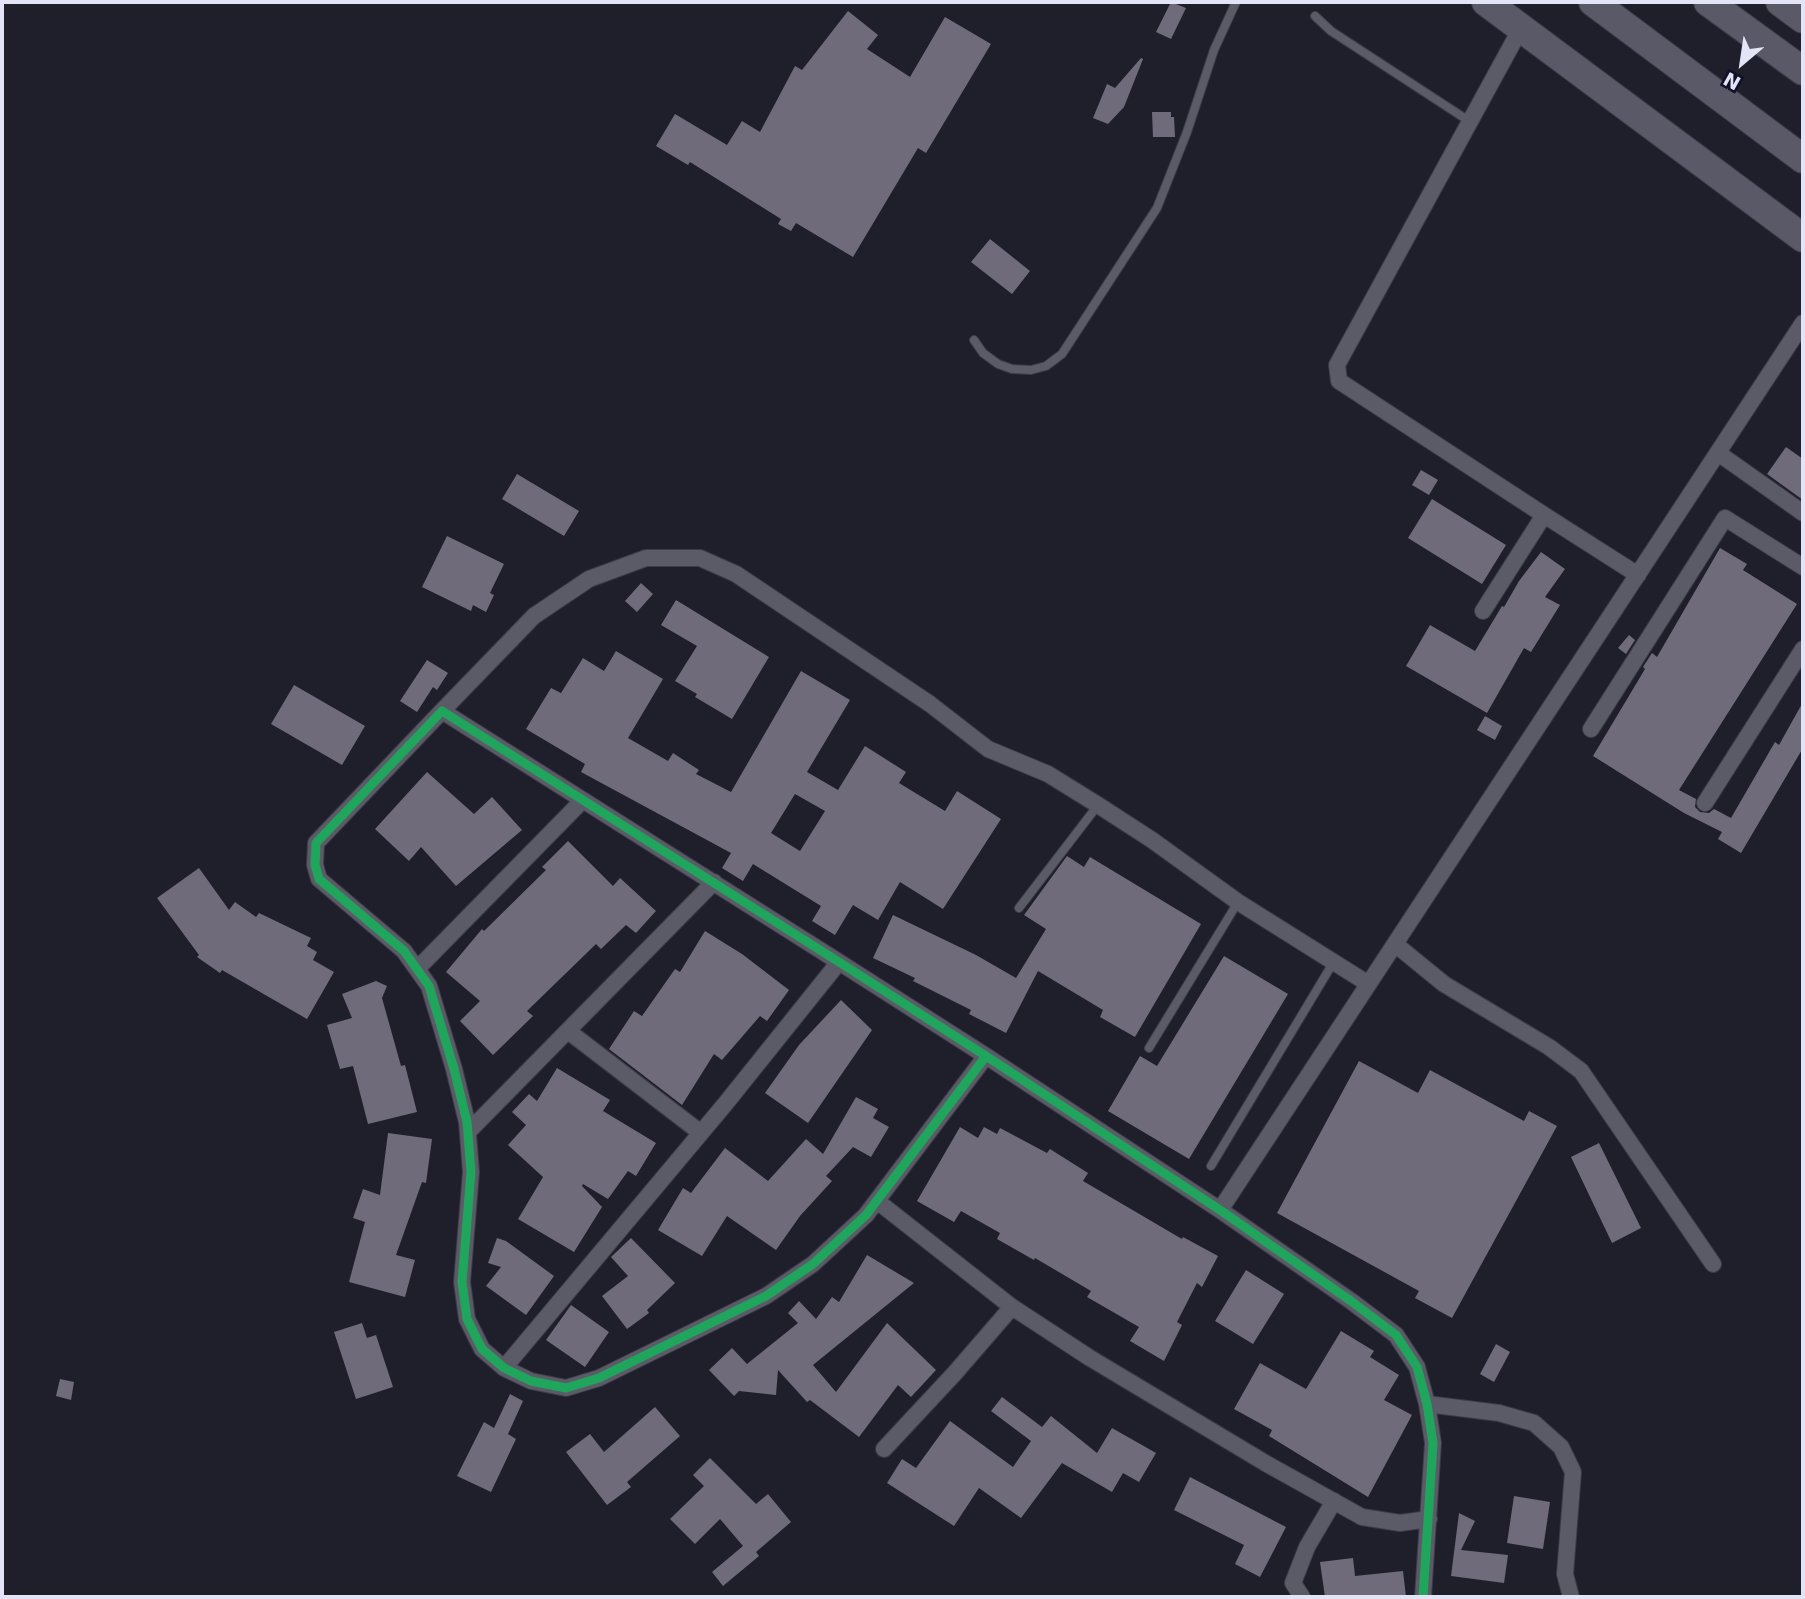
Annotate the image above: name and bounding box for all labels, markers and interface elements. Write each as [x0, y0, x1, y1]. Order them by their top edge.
north arrow [1707, 28, 1777, 98]
text: N [1720, 68, 1744, 95]

